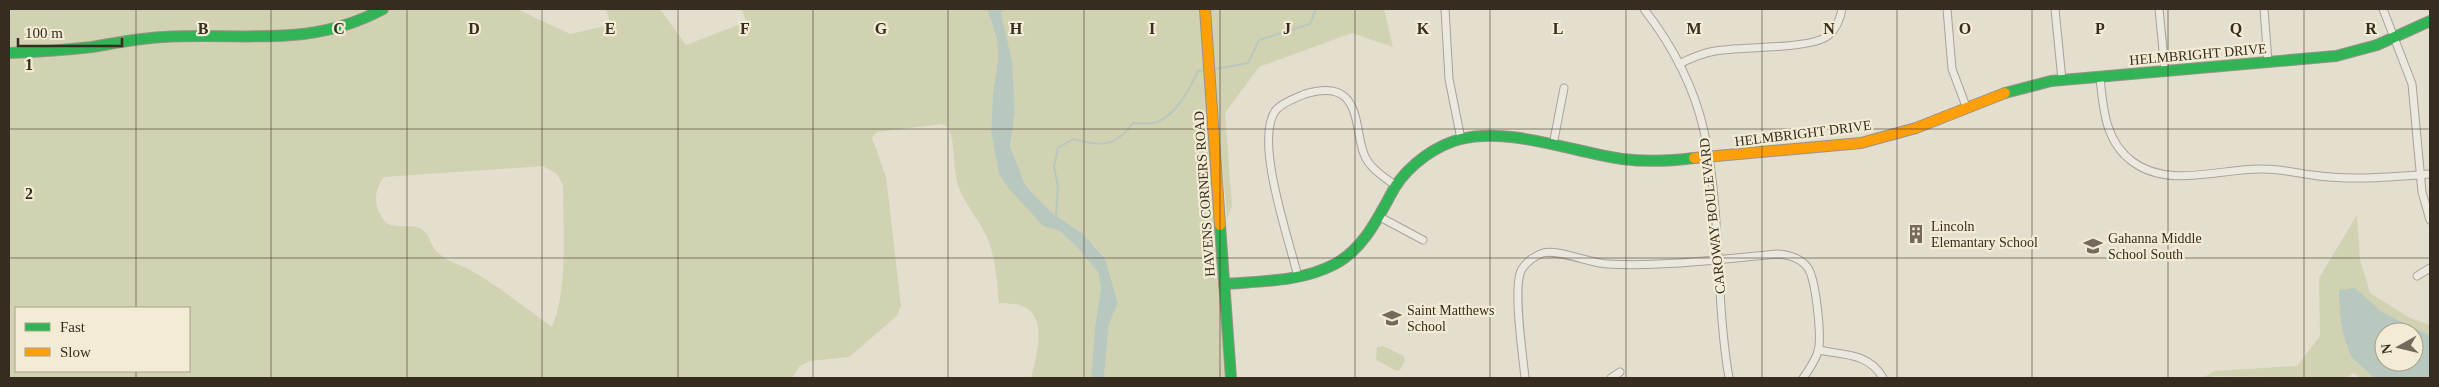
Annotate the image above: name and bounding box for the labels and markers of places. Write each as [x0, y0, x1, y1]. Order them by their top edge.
place label: Lincoln Elemantary School [1931, 219, 2038, 250]
building icon: Lincoln Elemantary School [1905, 223, 1927, 245]
place label: Gahanna Middle School South [2108, 231, 2202, 262]
school or university icon: Gahanna Middle School South [2082, 235, 2104, 257]
place label: Saint Matthews School [1407, 303, 1495, 334]
school or university icon: Saint Matthews School [1381, 307, 1403, 329]

